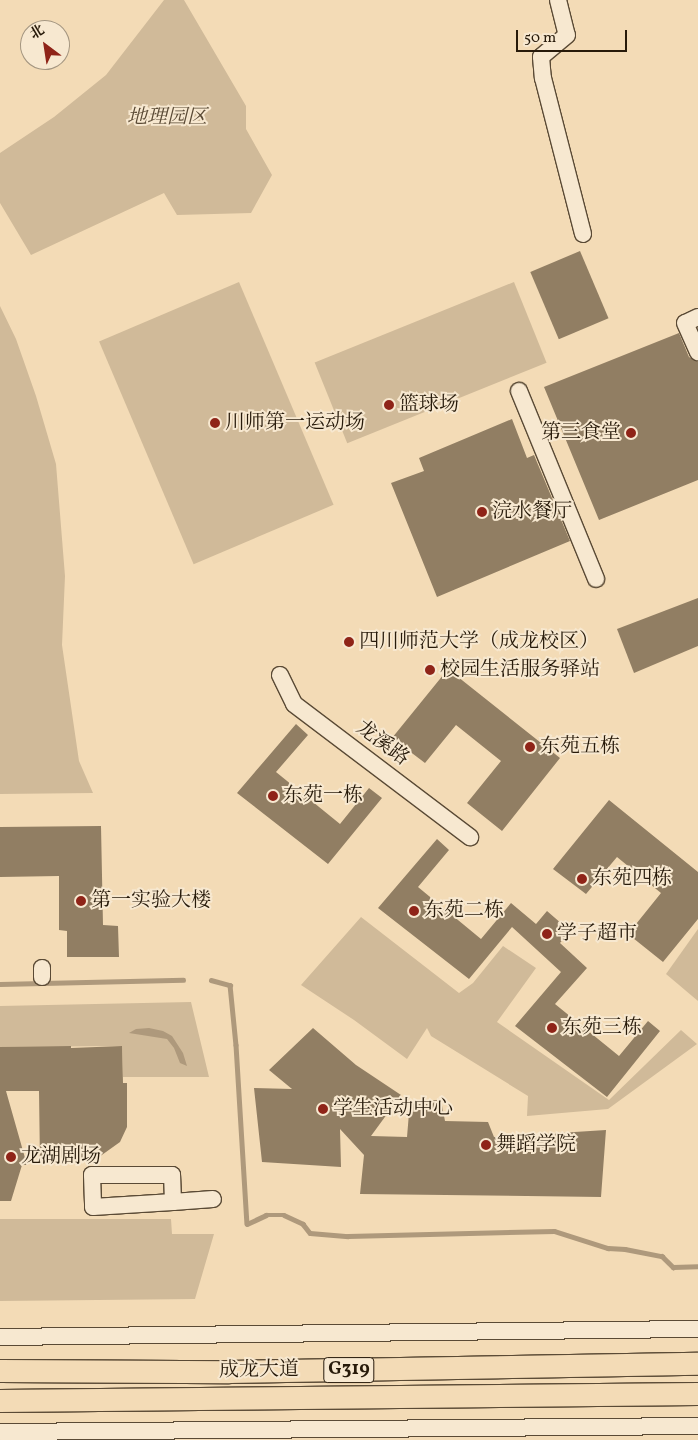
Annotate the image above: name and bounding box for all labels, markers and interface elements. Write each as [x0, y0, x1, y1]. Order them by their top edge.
north arrow [20, 20, 70, 70]
scale bar [518, 20, 629, 52]
text: 北 [27, 21, 48, 44]
text: 50 m [524, 28, 556, 49]
park label: 地理园区 [127, 106, 207, 130]
place label: 篮球场 [399, 393, 459, 417]
marker: 篮球场 [383, 399, 395, 411]
place label: 川师第一运动场 [225, 411, 365, 435]
marker: 川师第一运动场 [209, 417, 221, 429]
place label: 第三食堂 [541, 421, 621, 445]
marker: 第三食堂 [625, 427, 637, 439]
place label: 浣水餐厅 [492, 500, 572, 524]
marker: 浣水餐厅 [476, 506, 488, 518]
place label: 四川师范大学（成龙校区） [359, 630, 599, 654]
marker: 四川师范大学（成龙校区） [343, 636, 355, 648]
place label: 校园生活服务驿站 [440, 658, 600, 682]
marker: 校园生活服务驿站 [424, 664, 436, 676]
street label: 龙溪路 [351, 716, 413, 772]
place label: 东苑五栋 [540, 735, 620, 759]
marker: 东苑五栋 [524, 741, 536, 753]
place label: 东苑一栋 [283, 784, 363, 808]
marker: 东苑一栋 [267, 790, 279, 802]
place label: 东苑四栋 [592, 867, 672, 891]
marker: 东苑四栋 [576, 873, 588, 885]
place label: 第一实验大楼 [91, 889, 211, 913]
marker: 第一实验大楼 [75, 895, 87, 907]
place label: 东苑二栋 [424, 899, 504, 923]
marker: 东苑二栋 [408, 905, 420, 917]
place label: 学子超市 [557, 922, 637, 946]
marker: 学子超市 [541, 928, 553, 940]
place label: 东苑三栋 [562, 1016, 642, 1040]
marker: 东苑三栋 [546, 1022, 558, 1034]
place label: 学生活动中心 [333, 1097, 453, 1121]
marker: 学生活动中心 [317, 1103, 329, 1115]
place label: 舞蹈学院 [496, 1133, 576, 1157]
marker: 舞蹈学院 [480, 1139, 492, 1151]
place label: 龙湖剧场 [21, 1145, 101, 1169]
marker: 龙湖剧场 [5, 1151, 17, 1163]
road number: G319 [323, 1354, 375, 1386]
street label: 成龙大道 [219, 1358, 299, 1384]

